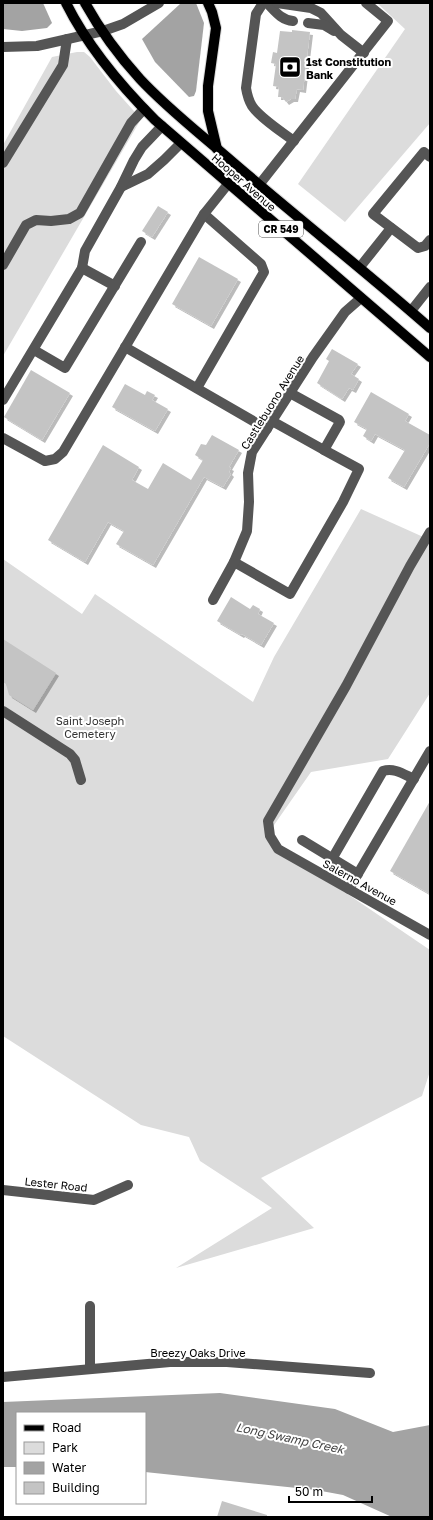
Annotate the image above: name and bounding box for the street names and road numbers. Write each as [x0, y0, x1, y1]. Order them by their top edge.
street label: Hooper Avenue [209, 151, 279, 213]
road number: CR 549 [259, 221, 303, 237]
street label: Castlebuono Avenue [238, 352, 306, 452]
street label: Salerno Avenue [321, 856, 399, 908]
street label: Lester Road [24, 1174, 88, 1194]
street label: Breezy Oaks Drive [150, 1346, 246, 1359]

